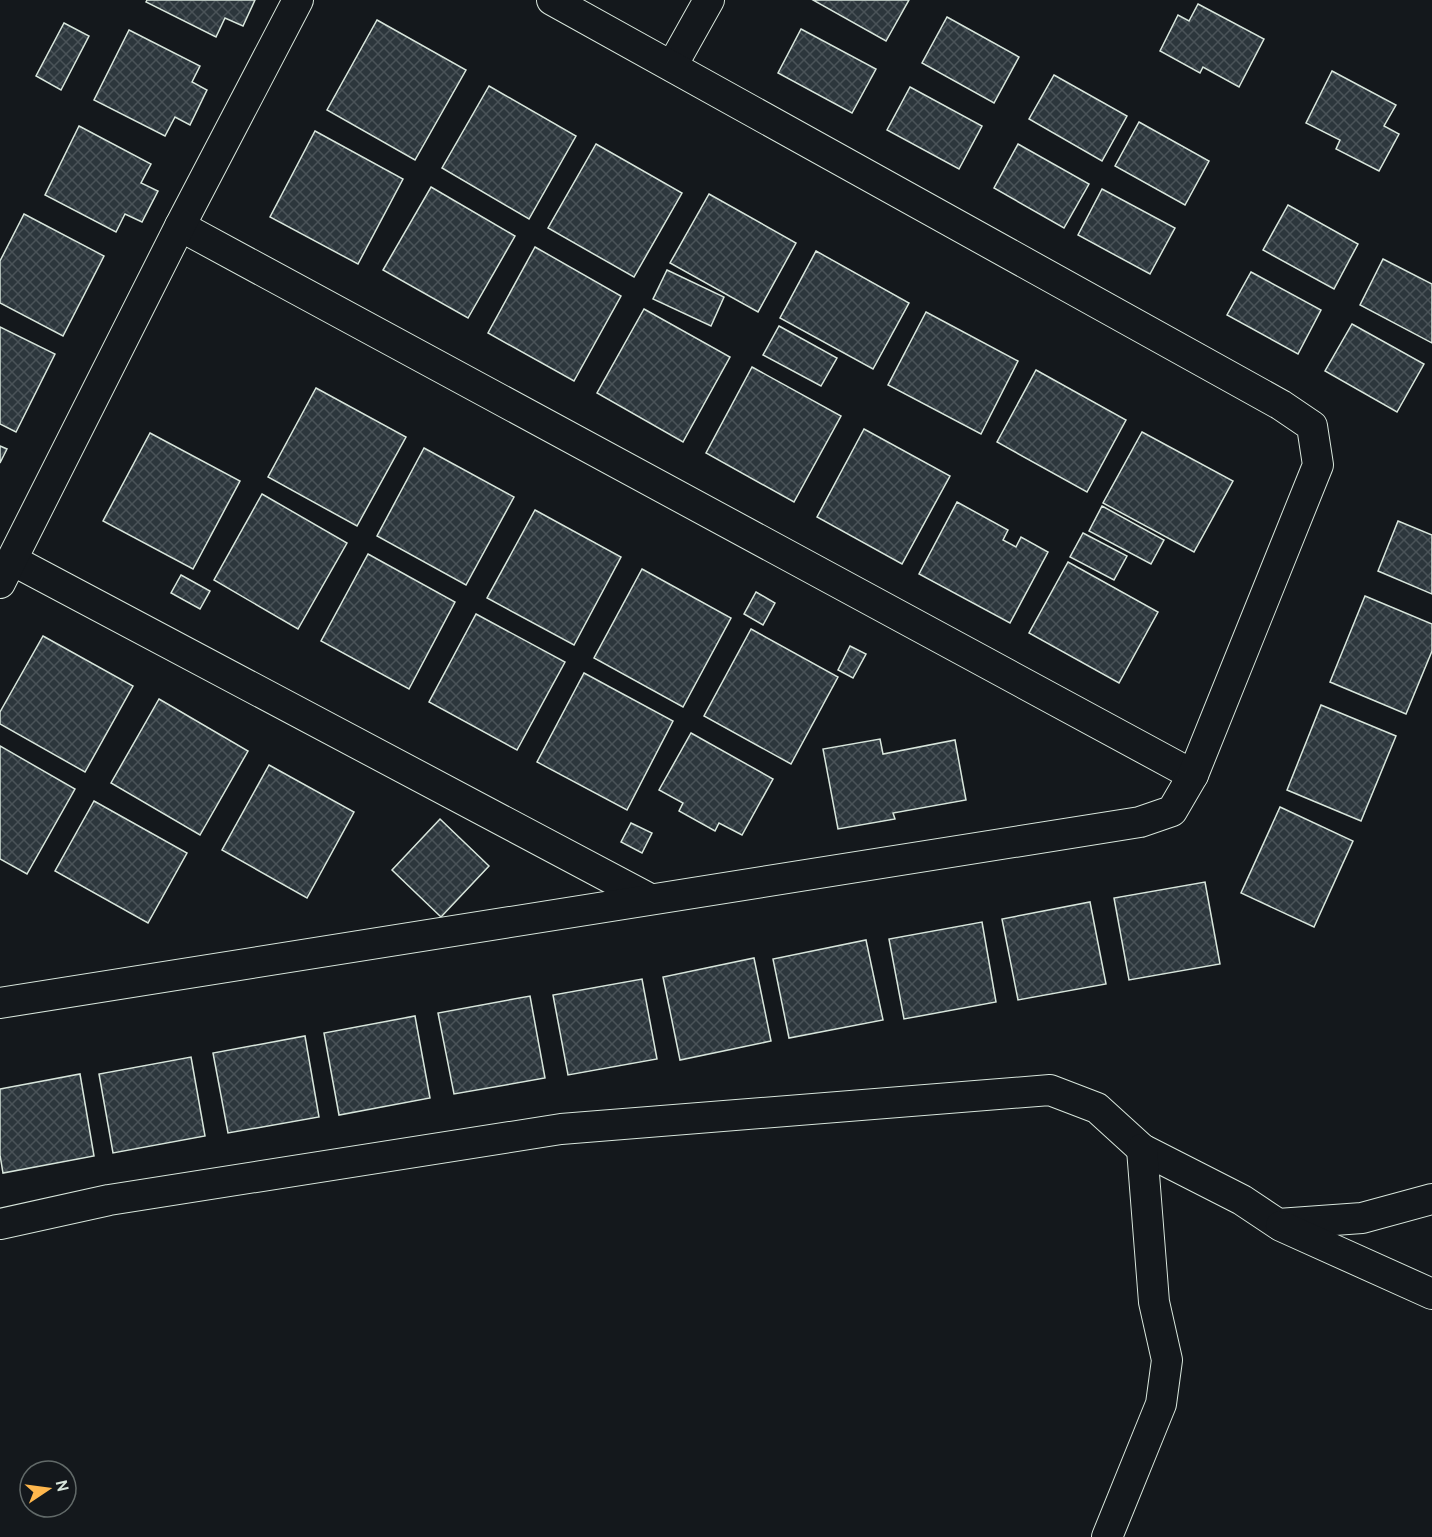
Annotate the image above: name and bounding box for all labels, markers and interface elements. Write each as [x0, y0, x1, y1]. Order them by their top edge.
north arrow [18, 1459, 78, 1519]
text: N [52, 1478, 73, 1493]

